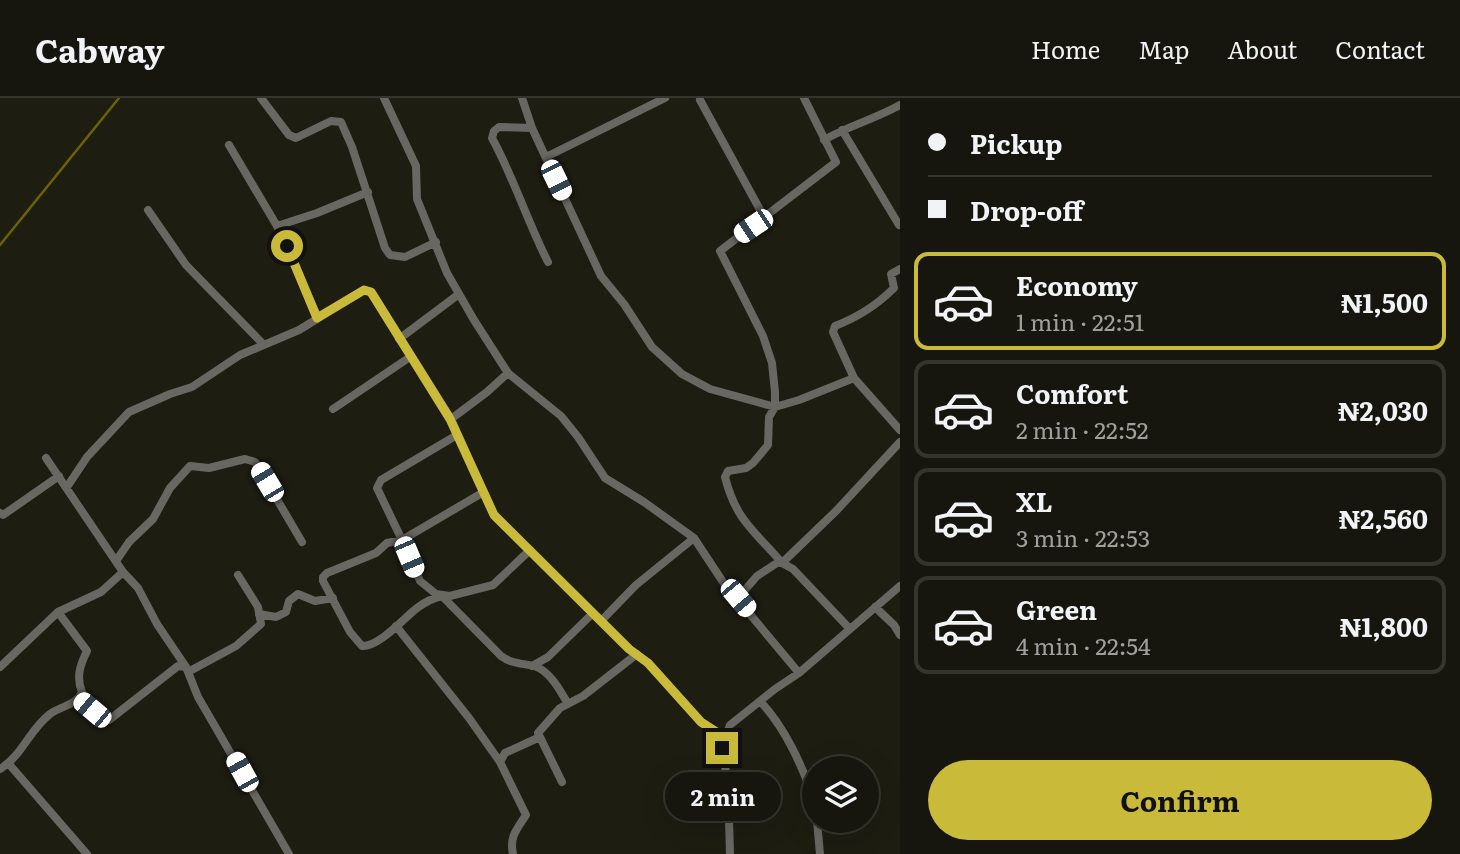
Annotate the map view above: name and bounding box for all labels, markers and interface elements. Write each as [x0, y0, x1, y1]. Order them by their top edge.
text: Cabway [35, 24, 164, 73]
text: Home [1031, 31, 1100, 66]
text: Map [1138, 31, 1189, 66]
text: About [1227, 31, 1297, 66]
text: Contact [1335, 31, 1425, 66]
text: Pickup [970, 123, 1062, 162]
car [538, 157, 575, 203]
text: Drop-off [970, 190, 1083, 229]
car [730, 206, 777, 246]
route start [271, 230, 303, 262]
text: Economy [1016, 265, 1138, 304]
icon: car [932, 270, 995, 333]
text: ₦1,500 [1341, 282, 1428, 321]
text: 1 min · 22:51 [1016, 304, 1144, 338]
text: Comfort [1016, 373, 1128, 412]
icon: car [932, 378, 995, 441]
text: ₦2,030 [1338, 390, 1428, 429]
text: 2 min · 22:52 [1016, 412, 1148, 446]
car [248, 459, 287, 505]
text: XL [1016, 481, 1053, 520]
icon: car [932, 486, 995, 549]
text: ₦2,560 [1338, 498, 1428, 537]
text: 3 min · 22:53 [1016, 520, 1150, 554]
car [392, 534, 427, 580]
car [717, 575, 760, 621]
text: Green [1016, 589, 1097, 628]
icon: car [932, 594, 995, 657]
text: ₦1,800 [1340, 606, 1428, 645]
text: 4 min · 22:54 [1016, 628, 1151, 662]
car [70, 688, 115, 732]
route end [706, 732, 738, 764]
car [223, 749, 262, 795]
map controls [802, 756, 879, 833]
button: layers [802, 756, 879, 833]
button: Confirm [928, 760, 1432, 840]
callout: 2 min [664, 772, 780, 822]
text: 2 min [691, 779, 755, 813]

